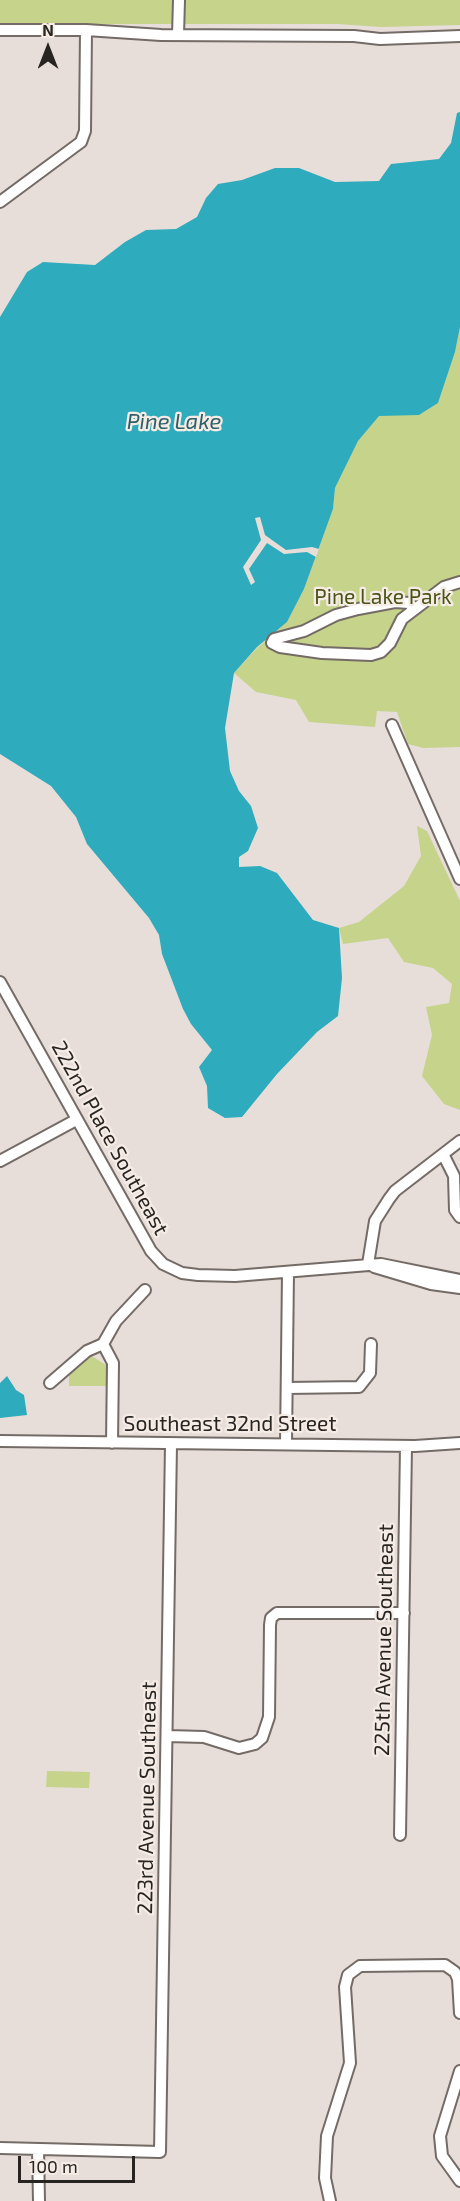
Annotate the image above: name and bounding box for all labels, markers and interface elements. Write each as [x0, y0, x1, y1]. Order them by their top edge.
north arrow [18, 18, 78, 78]
text: N [42, 20, 54, 39]
water label: Pine Lake [127, 409, 221, 435]
park label: Pine Lake Park [314, 584, 452, 610]
street label: 222nd Place Southeast [46, 1037, 174, 1239]
street label: Southeast 32nd Street [124, 1411, 336, 1437]
street label: 225th Avenue Southeast [369, 1524, 399, 1756]
street label: 223rd Avenue Southeast [132, 1681, 162, 1915]
scale bar [21, 2144, 138, 2182]
text: 100 m [29, 2155, 78, 2177]

